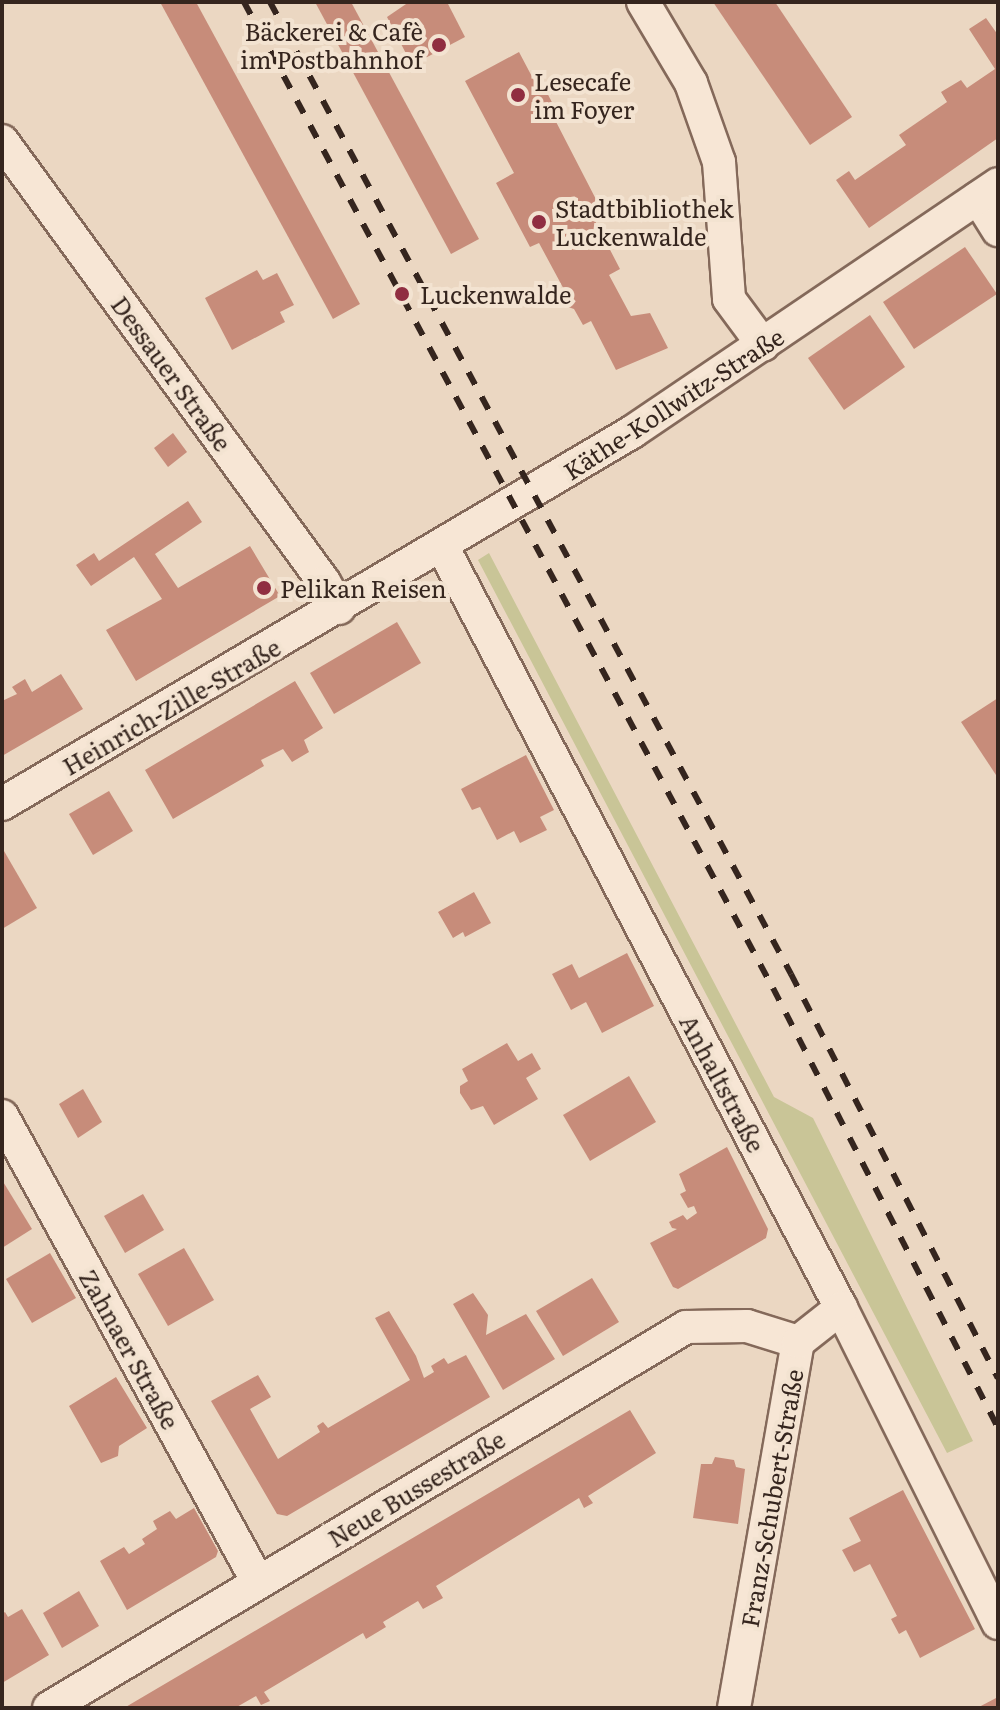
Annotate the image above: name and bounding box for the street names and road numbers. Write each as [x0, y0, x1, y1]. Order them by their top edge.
street label: Dessauer Straße [106, 290, 238, 456]
street label: Käthe-Kollwitz-Straße [558, 321, 788, 485]
street label: Heinrich-Zille-Straße [57, 632, 285, 780]
street label: Anhaltstraße [675, 1009, 771, 1157]
street label: Zahnaer Straße [74, 1264, 186, 1434]
street label: Franz-Schubert-Straße [734, 1367, 808, 1629]
street label: Neue Bussestraße [322, 1424, 510, 1552]

